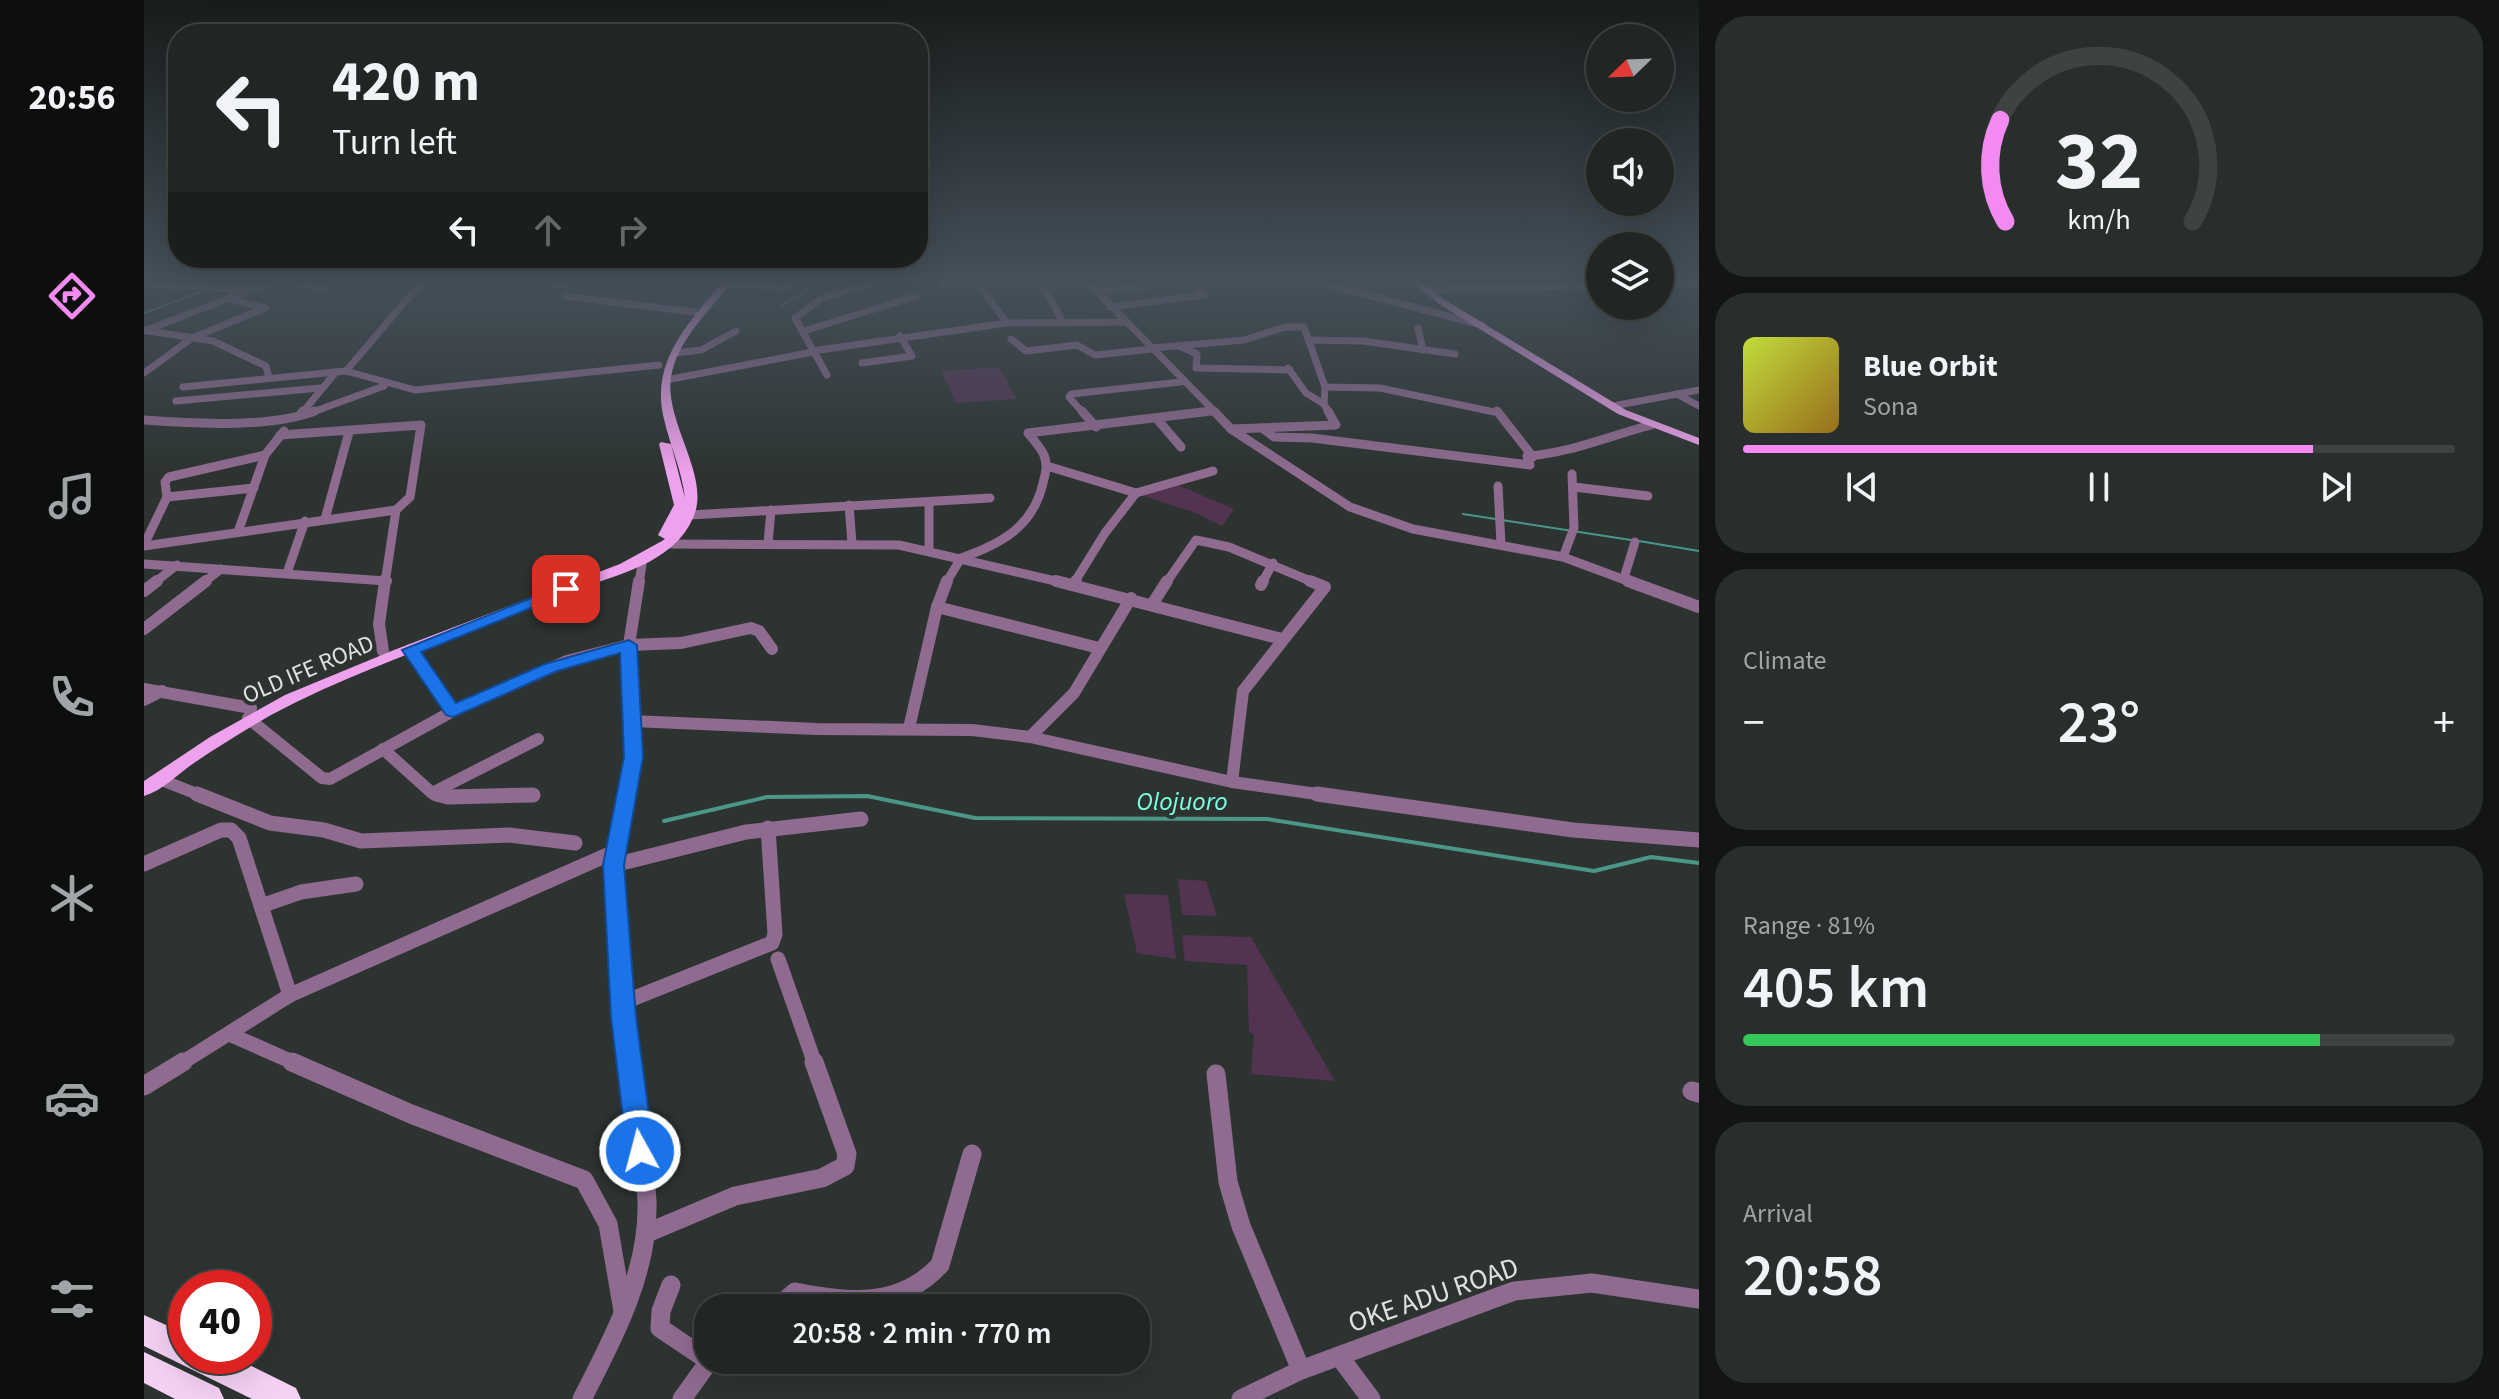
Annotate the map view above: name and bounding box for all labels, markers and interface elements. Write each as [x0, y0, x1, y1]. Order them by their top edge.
north arrow [1586, 24, 1674, 112]
map controls [1586, 24, 1674, 320]
text: 420 m [332, 43, 480, 122]
icon: left [200, 56, 304, 160]
text: 20:56 [29, 72, 115, 123]
text: 32 [2055, 103, 2143, 221]
text: Turn left [332, 117, 457, 168]
button: sound [1586, 128, 1674, 216]
text: km/h [2067, 200, 2131, 240]
icon: left [442, 208, 486, 252]
icon: ahead [526, 208, 570, 252]
icon: right [610, 208, 654, 252]
button: layers [1586, 232, 1674, 320]
icon: directions [44, 268, 100, 324]
text: Blue Orbit [1863, 345, 1998, 388]
text: Sona [1863, 388, 1918, 425]
icon: previous [1840, 465, 1884, 509]
icon: pause [2077, 465, 2121, 509]
icon: next [2314, 465, 2358, 509]
icon: music [44, 468, 100, 524]
pin [532, 555, 600, 623]
icon: arrive [544, 567, 588, 611]
street label: OLD IFE ROAD [237, 626, 379, 713]
text: Climate [1743, 642, 1827, 679]
icon: phone [44, 669, 100, 725]
text: 23° [2058, 681, 2140, 766]
text: − [1743, 692, 1765, 755]
text: + [2433, 692, 2455, 755]
water label: Olojuoro [1136, 783, 1228, 820]
icon: climate [44, 870, 100, 926]
text: Range · 81% [1743, 907, 1875, 944]
text: 405 km [1743, 946, 1929, 1031]
icon: car [44, 1070, 100, 1126]
position arrow [598, 1109, 682, 1193]
text: Arrival [1743, 1195, 1813, 1232]
text: 20:58 [1743, 1234, 1883, 1319]
street label: OKE ADU ROAD [1343, 1247, 1524, 1343]
speed limit sign: 40 [168, 1270, 272, 1374]
icon: filters [44, 1271, 100, 1327]
text: 20:58 · 2 min · 770 m [792, 1312, 1052, 1355]

